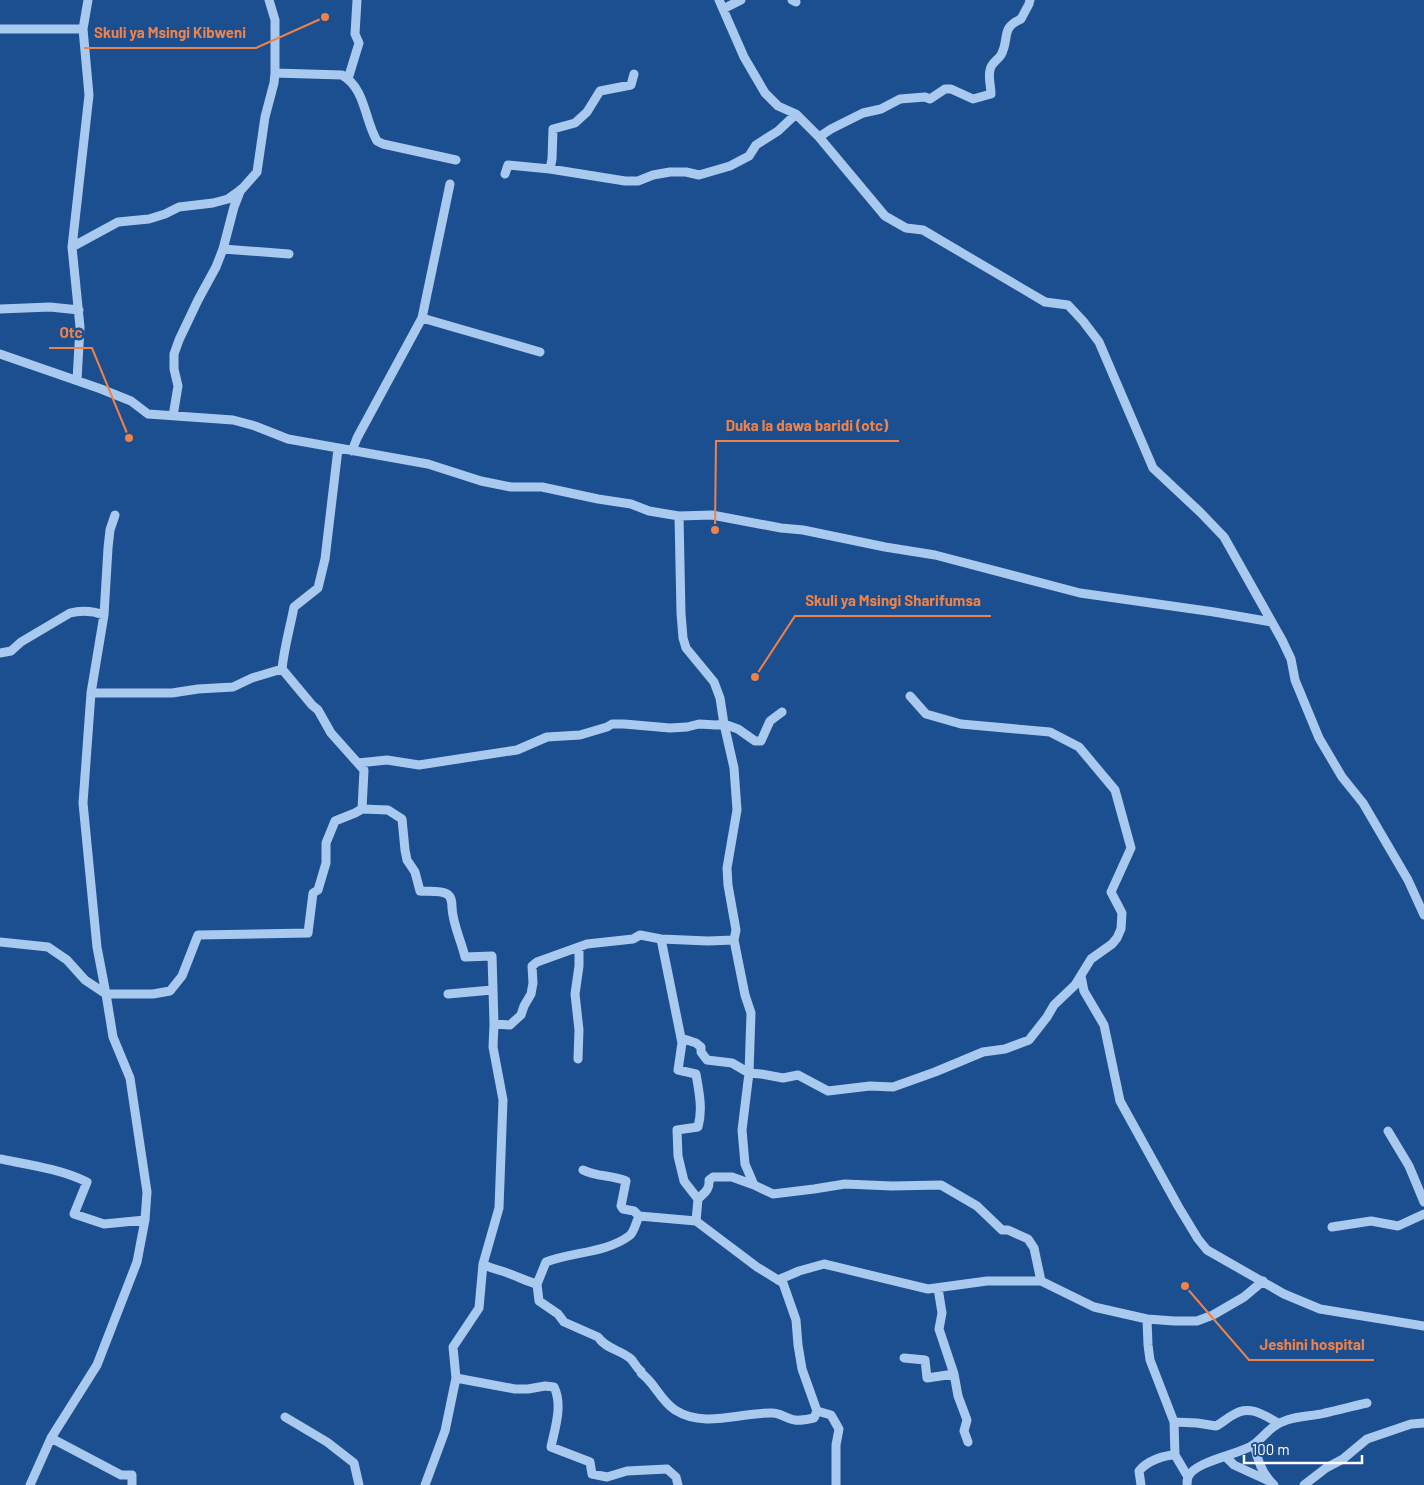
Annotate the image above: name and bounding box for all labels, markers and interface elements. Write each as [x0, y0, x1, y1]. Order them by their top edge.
callout: Skuli ya Msingi Kibweni [84, 18, 256, 48]
text: Skuli ya Msingi Kibweni [94, 23, 246, 41]
callout: Otc [49, 318, 92, 348]
text: Otc [60, 323, 82, 341]
callout: Duka la dawa baridi (otc) [716, 411, 899, 441]
text: Duka la dawa baridi (otc) [726, 416, 889, 434]
callout: Skuli ya Msingi Sharifumsa [795, 586, 991, 616]
text: Skuli ya Msingi Sharifumsa [805, 591, 981, 609]
callout: Jeshini hospital [1249, 1330, 1374, 1360]
text: Jeshini hospital [1259, 1335, 1365, 1353]
scale bar [1244, 1432, 1362, 1464]
text: 100 m [1252, 1440, 1290, 1458]

